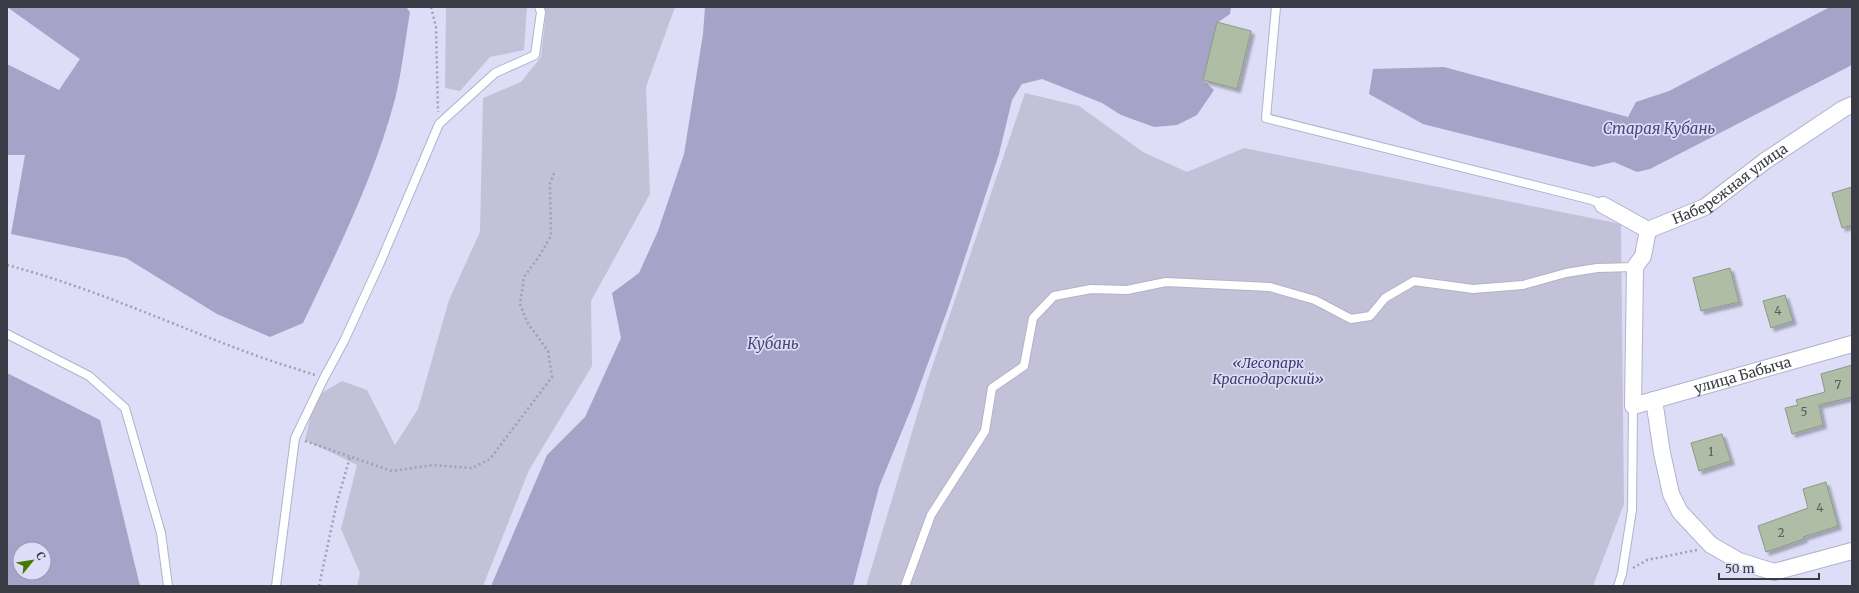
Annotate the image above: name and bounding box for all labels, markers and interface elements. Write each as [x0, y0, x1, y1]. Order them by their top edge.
water label: Старая Кубань [1603, 119, 1715, 138]
street label: Набережная улица [1669, 139, 1791, 228]
house number: 4 [1774, 303, 1782, 318]
water label: Кубань [747, 334, 799, 353]
street label: улица Бабыча [1692, 353, 1794, 397]
park label: «Лесопарк Краснодарский» [1212, 354, 1324, 388]
house number: 7 [1835, 377, 1842, 392]
house number: 5 [1800, 404, 1808, 419]
house number: 1 [1708, 444, 1714, 459]
house number: 4 [1816, 500, 1824, 515]
house number: 2 [1777, 525, 1785, 540]
north arrow [12, 541, 52, 581]
text: С [33, 549, 49, 563]
scale bar [1719, 555, 1819, 581]
text: 50 m [1725, 561, 1754, 576]

